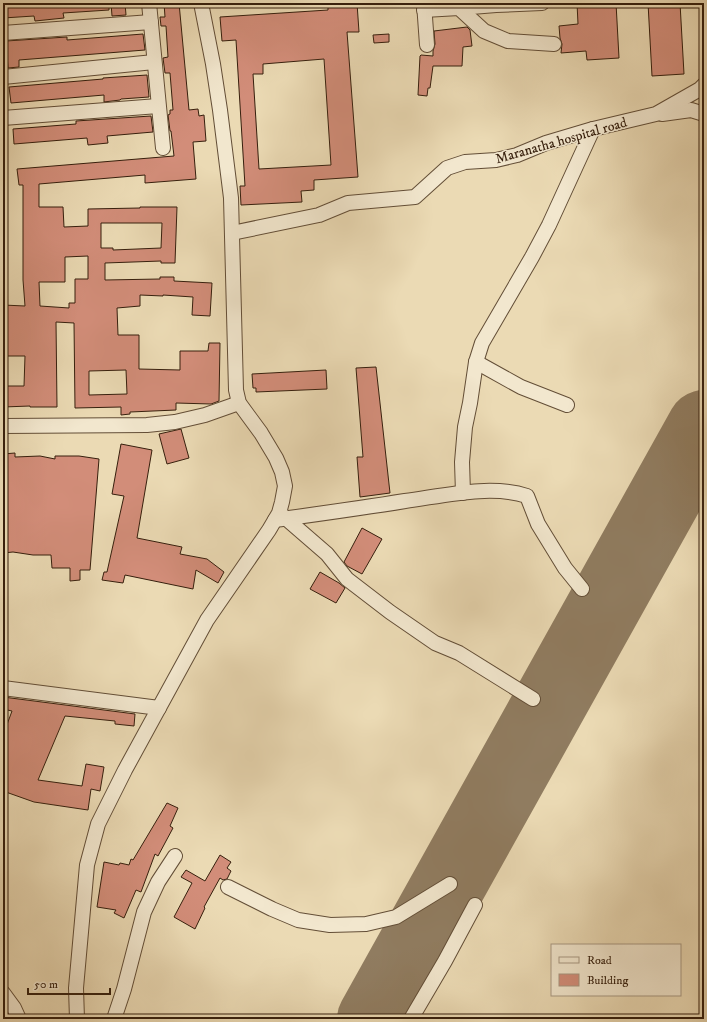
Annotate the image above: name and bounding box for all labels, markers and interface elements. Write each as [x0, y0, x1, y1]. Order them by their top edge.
street label: Maranatha hospital road [493, 114, 629, 168]
legend [551, 944, 681, 996]
text: Road [587, 953, 612, 968]
scale bar [28, 970, 110, 996]
text: Building [587, 973, 628, 988]
text: 50 m [34, 977, 58, 992]

